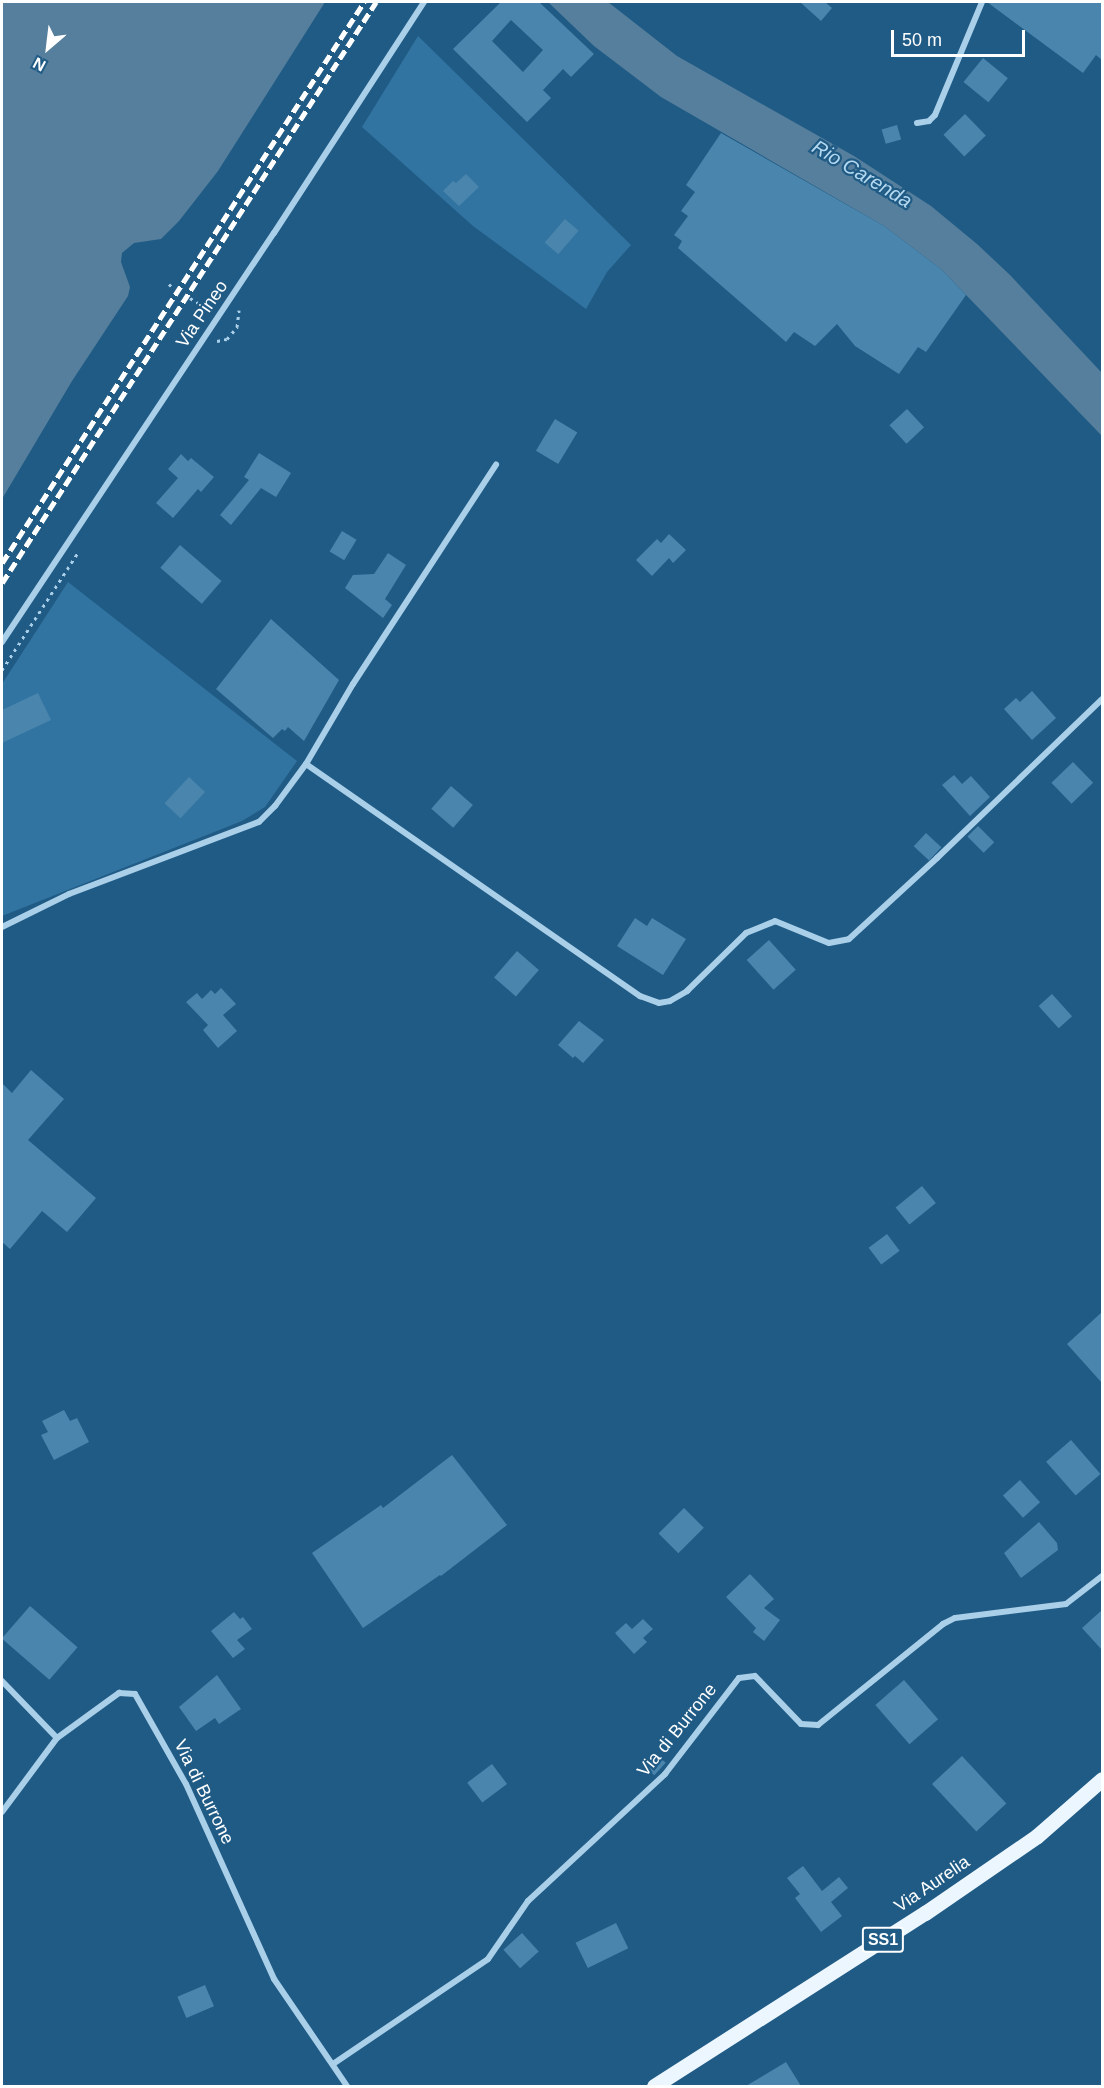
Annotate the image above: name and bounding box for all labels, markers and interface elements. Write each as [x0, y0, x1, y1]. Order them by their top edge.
north arrow [18, 18, 78, 78]
scale bar [894, 18, 1028, 56]
text: 50 m [902, 30, 942, 50]
text: N [30, 54, 48, 75]
water label: Rio Carenda [808, 135, 916, 213]
street label: Via Pineo [172, 276, 232, 352]
street label: Via di Burrone [633, 1679, 721, 1781]
street label: Via di Burrone [169, 1736, 239, 1848]
street label: Via Aurelia [890, 1851, 974, 1917]
road number: SS1 [860, 1927, 906, 1953]

